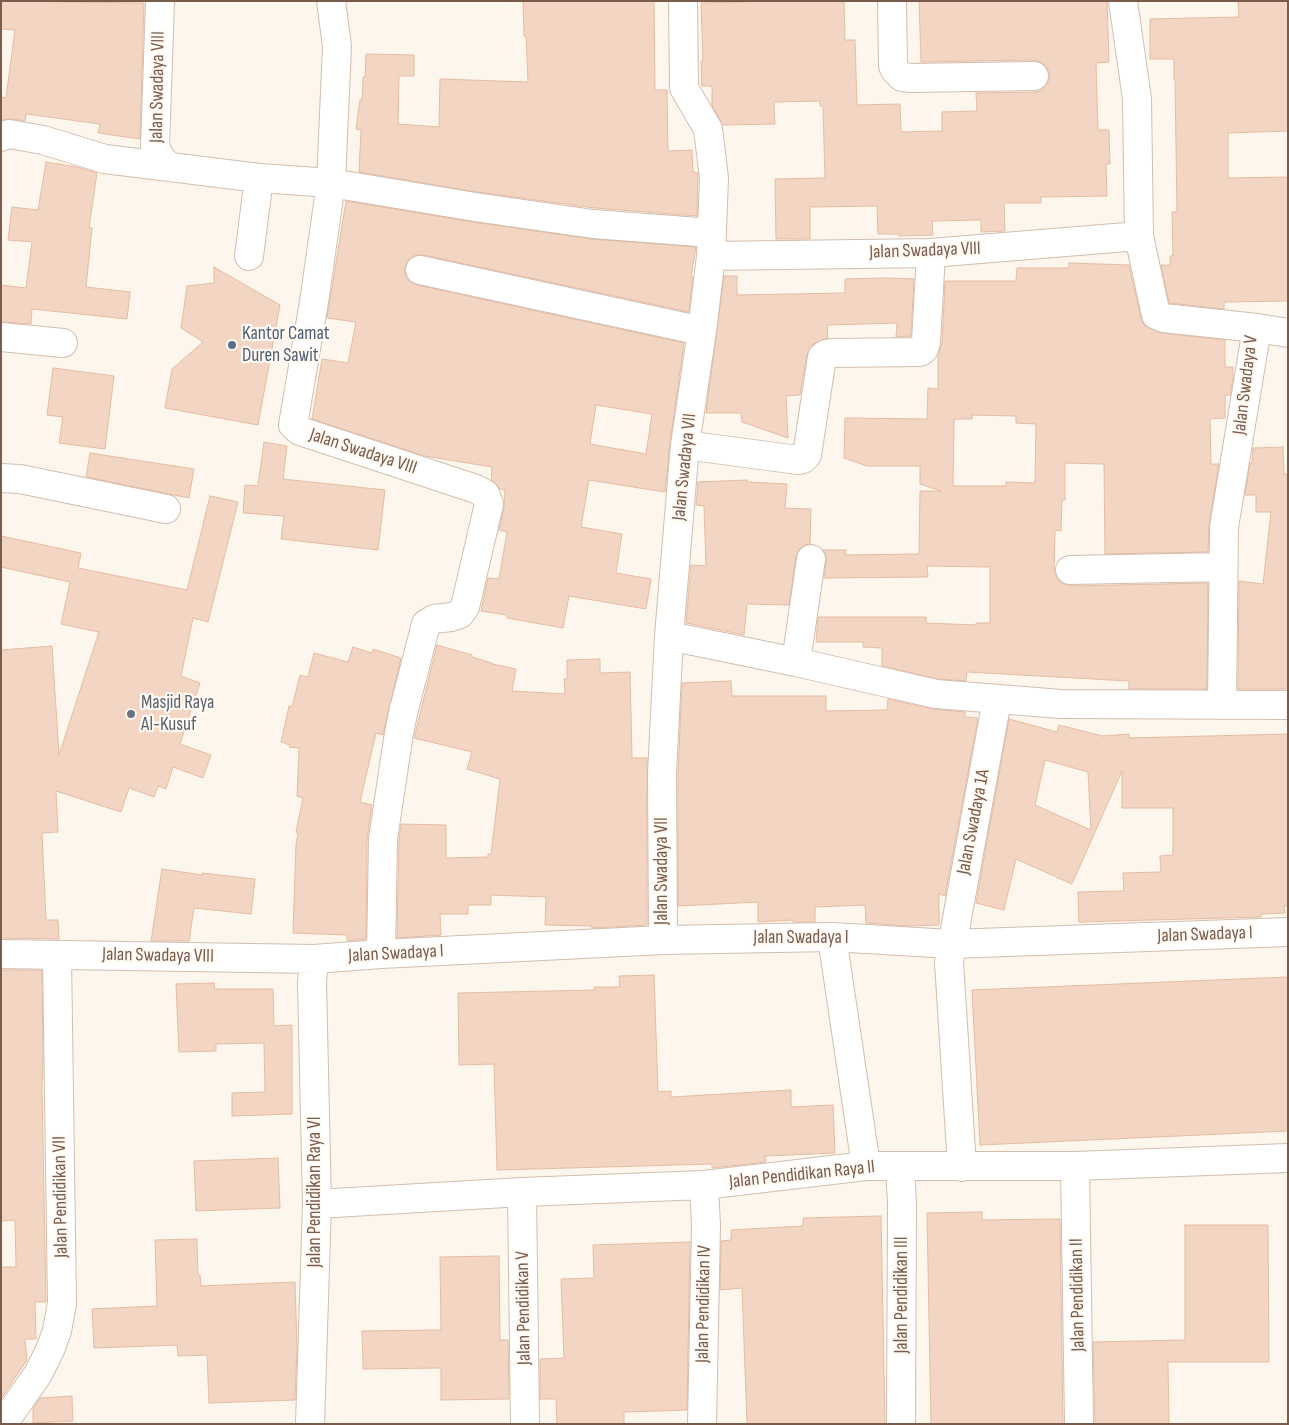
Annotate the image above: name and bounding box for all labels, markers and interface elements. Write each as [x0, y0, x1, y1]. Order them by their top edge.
street label: Jalan Swadaya VIII [146, 31, 170, 143]
street label: Jalan Swadaya VIII [869, 238, 981, 264]
place label: Kantor Camat Duren Sawit [242, 323, 330, 367]
street label: Jalan Swadaya V [1229, 334, 1263, 436]
marker: Kantor Camat Duren Sawit [226, 339, 238, 351]
street label: Jalan Swadaya VII [668, 412, 702, 522]
street label: Jalan Swadaya VIII [306, 424, 420, 480]
place label: Masjid Raya Al-Kusuf [141, 692, 214, 736]
marker: Masjid Raya Al-Kusuf [125, 708, 137, 720]
street label: Jalan Swadaya 1A [953, 767, 995, 877]
street label: Jalan Swadaya VII [651, 817, 673, 925]
street label: Jalan Swadaya I [1157, 922, 1253, 948]
street label: Jalan Swadaya I [753, 927, 849, 949]
street label: Jalan Swadaya I [348, 940, 444, 968]
street label: Jalan Swadaya VIII [102, 944, 214, 968]
street label: Jalan Pendidikan Raya VI [304, 1116, 326, 1268]
street label: Jalan Pendidikan VII [49, 1136, 73, 1258]
street label: Jalan Pendidikan Raya II [728, 1156, 876, 1194]
street label: Jalan Pendidikan III [891, 1236, 913, 1354]
street label: Jalan Pendidikan II [1066, 1238, 1090, 1352]
street label: Jalan Pendidikan IV [692, 1245, 716, 1363]
street label: Jalan Pendidikan V [512, 1251, 536, 1365]

